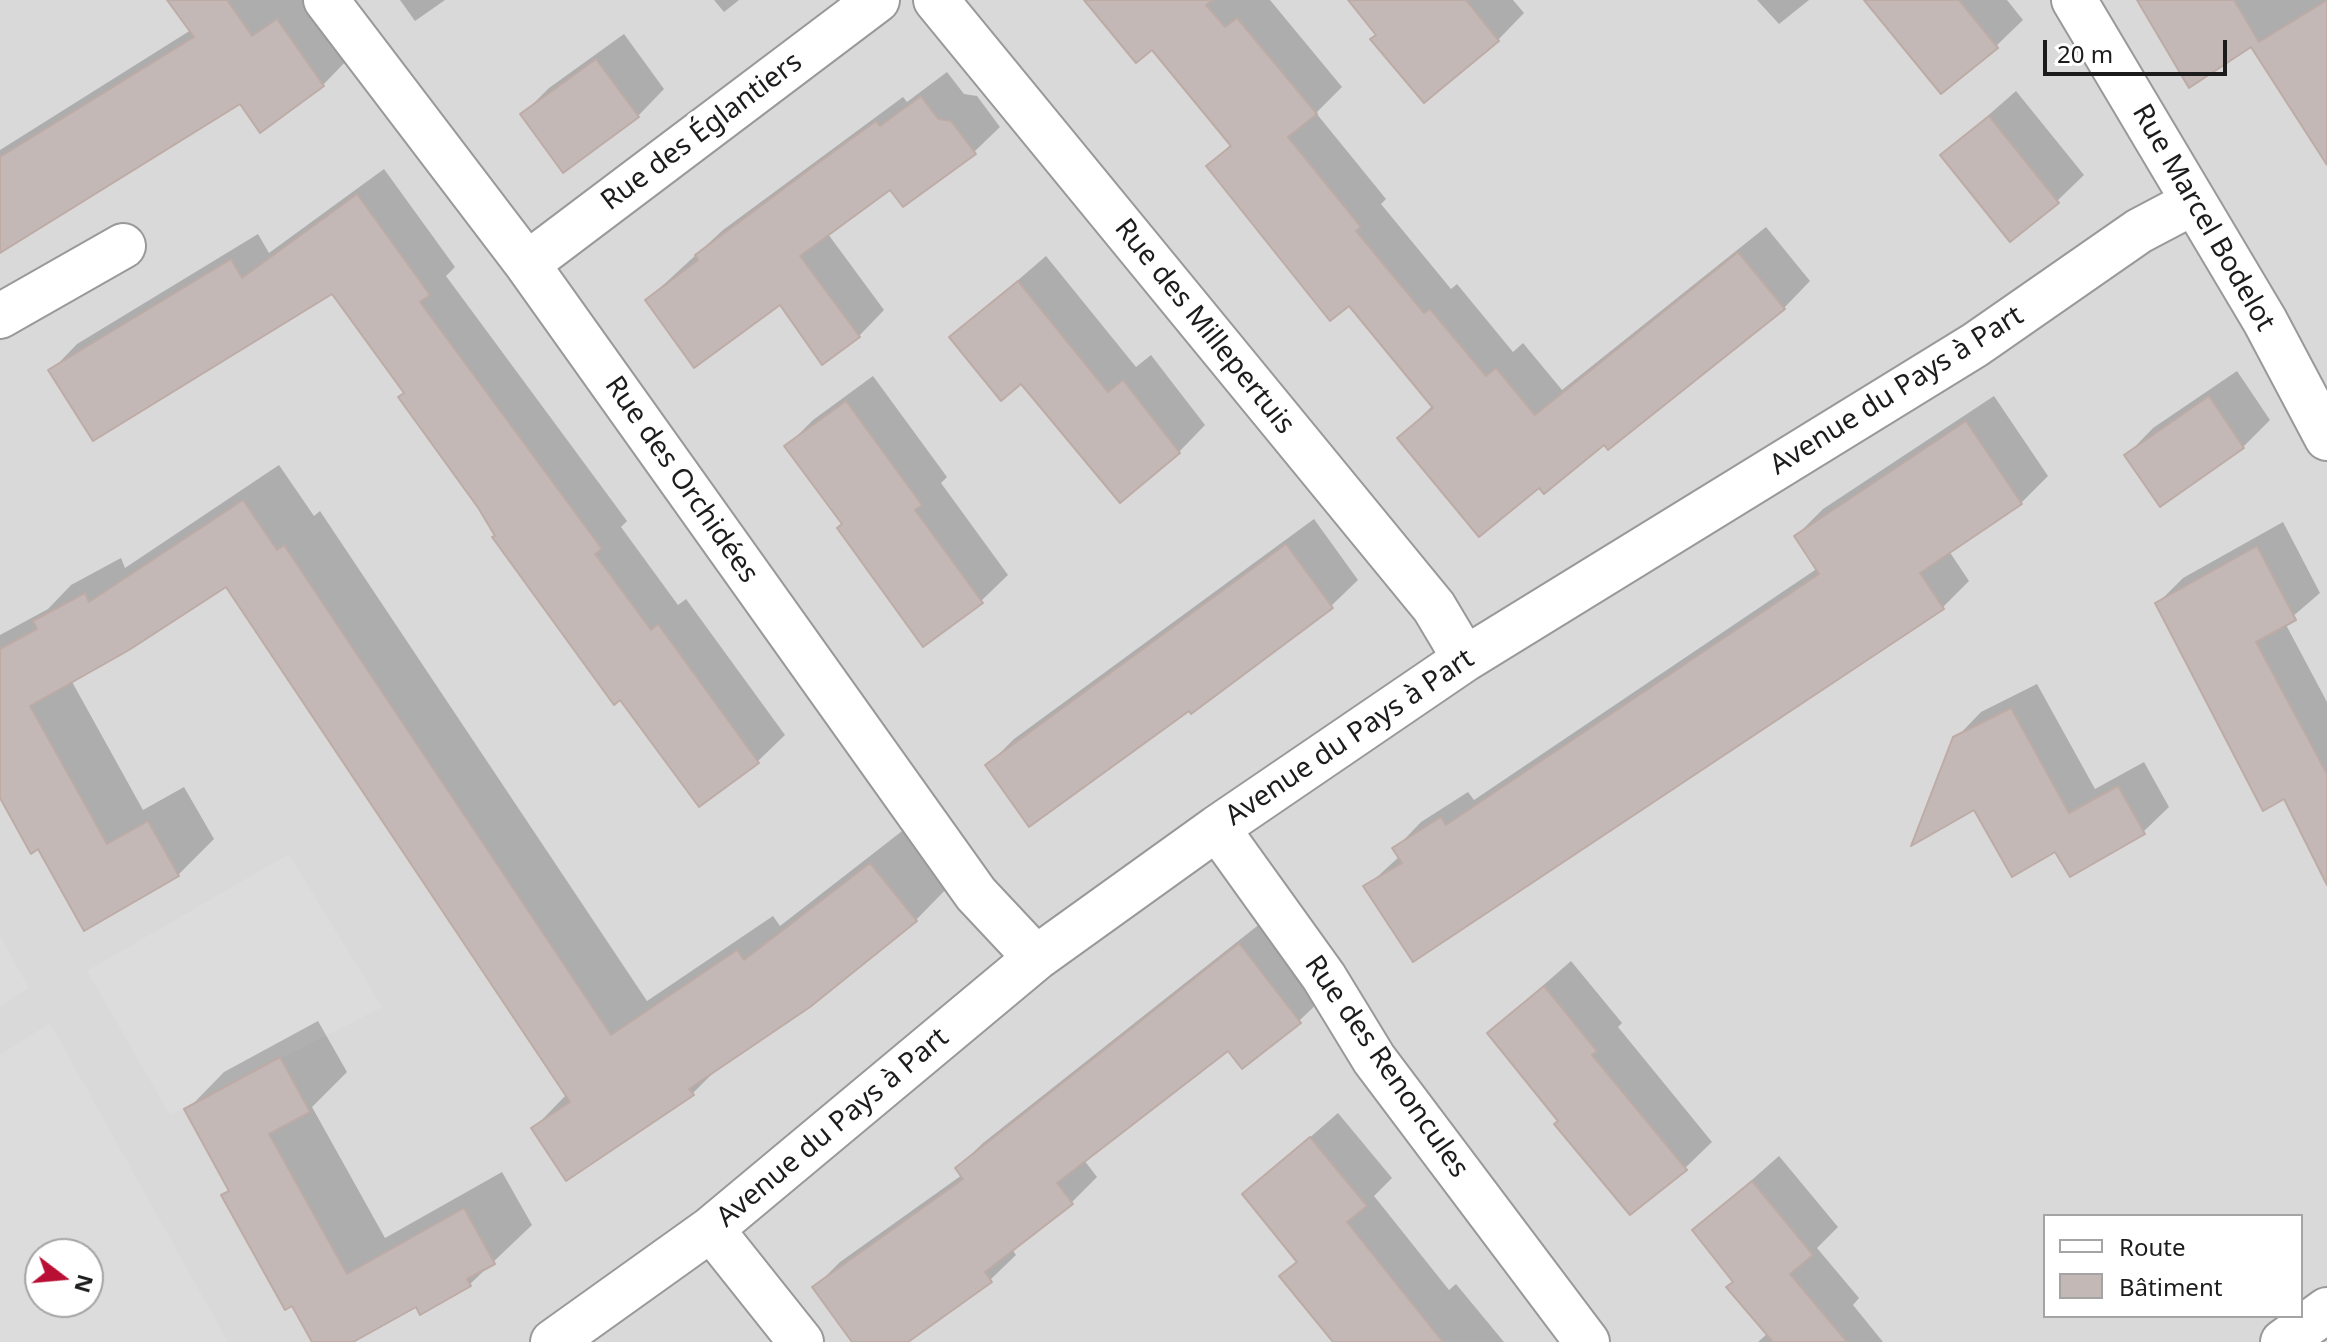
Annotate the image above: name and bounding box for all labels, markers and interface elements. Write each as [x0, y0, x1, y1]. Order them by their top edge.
scale bar [2047, 24, 2231, 74]
text: 20 m [2057, 37, 2113, 70]
street label: Rue des Églantiers [595, 46, 809, 218]
street label: Rue Marcel Bodelot [2124, 99, 2282, 337]
street label: Rue des Millepertuis [1107, 213, 1301, 441]
street label: Avenue du Pays à Part [1764, 299, 2030, 483]
street label: Rue des Orchidées [597, 370, 765, 590]
street label: Avenue du Pays à Part [1219, 642, 1481, 834]
street label: Rue des Renoncules [1297, 949, 1475, 1185]
street label: Avenue du Pays à Part [710, 1021, 956, 1235]
legend [2043, 1214, 2303, 1318]
text: Route [2119, 1230, 2185, 1263]
north arrow [24, 1238, 104, 1318]
text: Bâtiment [2119, 1270, 2222, 1303]
text: N [68, 1271, 102, 1297]

